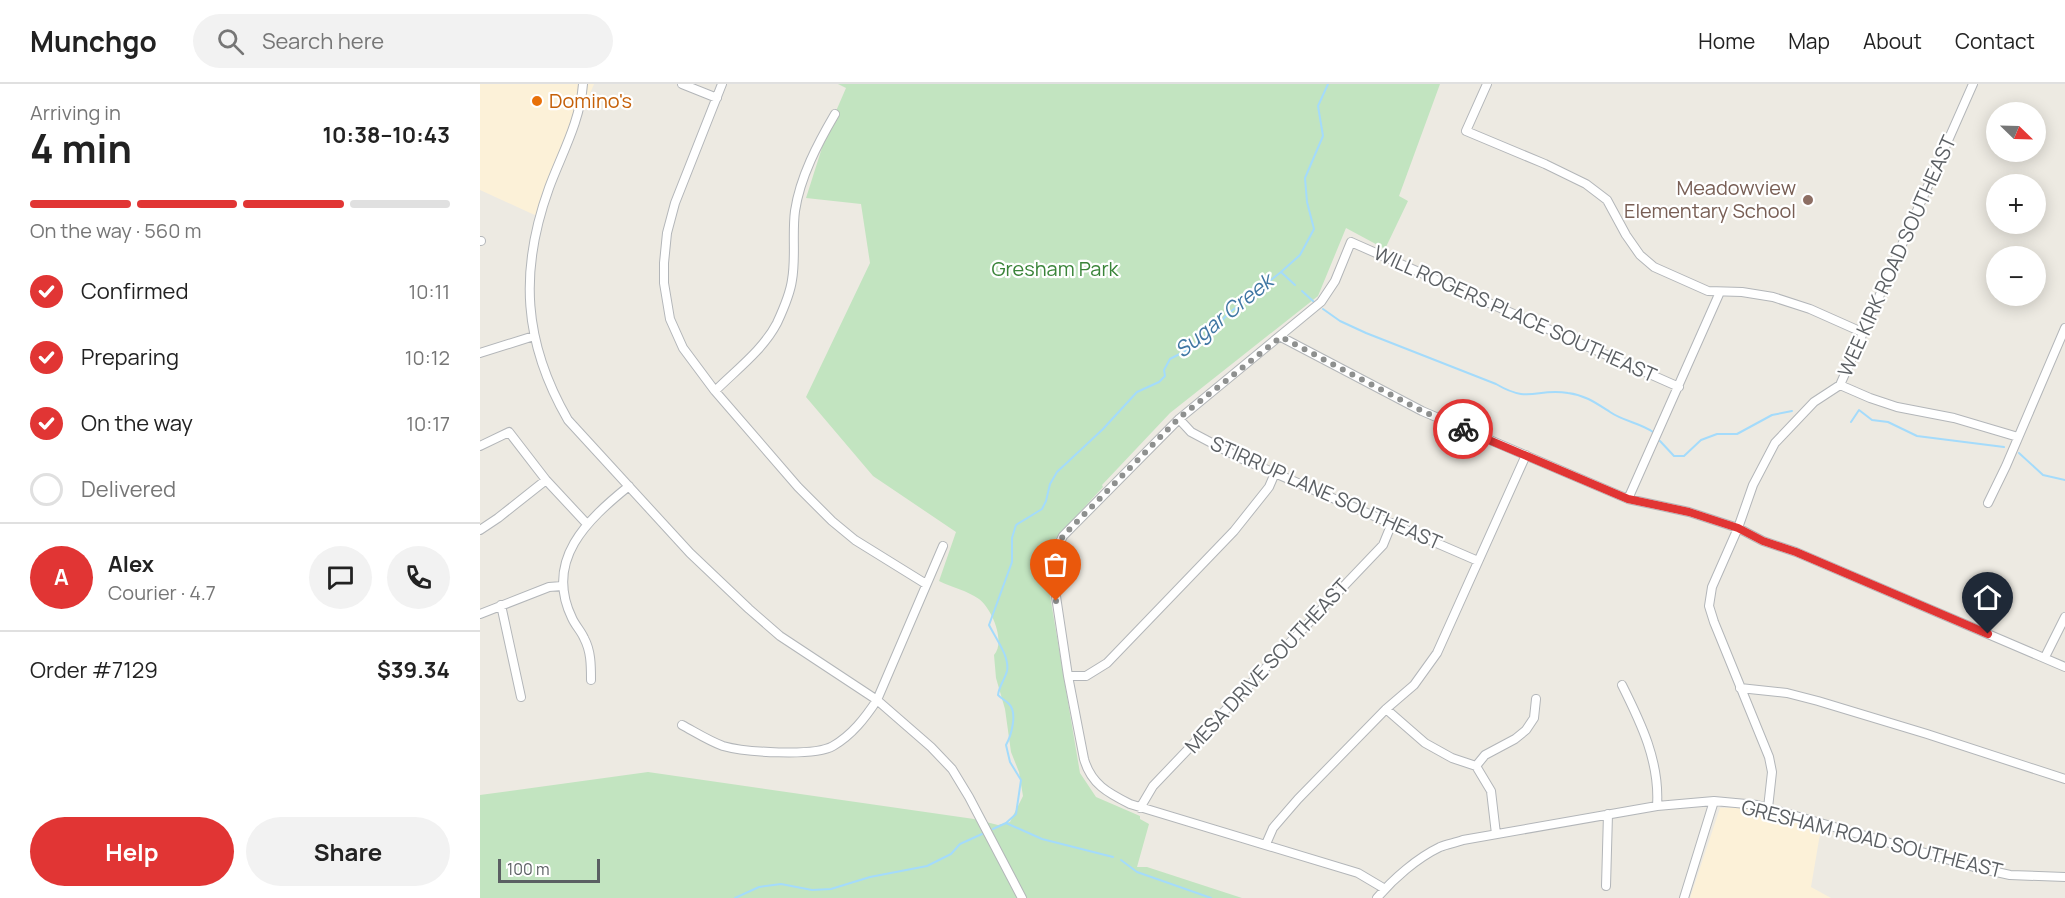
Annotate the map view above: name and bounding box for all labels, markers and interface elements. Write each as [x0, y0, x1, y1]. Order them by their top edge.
search box [193, 14, 613, 68]
text: Munchgo [30, 22, 157, 60]
icon: search [214, 25, 247, 58]
text: Search here [262, 26, 384, 56]
text: Home [1698, 27, 1755, 55]
text: Map [1788, 27, 1830, 55]
text: About [1863, 27, 1922, 55]
text: Contact [1955, 27, 2035, 55]
place label: Domino's [549, 87, 632, 114]
marker: Domino's [530, 94, 544, 108]
text: Arriving in [30, 99, 121, 126]
north arrow [1986, 102, 2046, 162]
map controls [1986, 102, 2046, 306]
text: 10:38–10:43 [322, 120, 450, 150]
text: 4 min [30, 121, 132, 175]
street label: WEE KIRK ROAD SOUTHEAST [1831, 131, 1962, 381]
place label: Meadowview Elementary School [1624, 174, 1796, 224]
button: + [1986, 174, 2046, 234]
marker: Meadowview Elementary School [1801, 193, 1815, 207]
text: On the way · 560 m [30, 217, 201, 244]
street label: WILL ROGERS PLACE SOUTHEAST [1369, 239, 1661, 388]
button: − [1986, 246, 2046, 306]
park label: Gresham Park [991, 255, 1120, 282]
water label: Sugar Creek [1168, 265, 1280, 363]
icon: check [30, 275, 63, 308]
text: Confirmed [81, 276, 189, 306]
text: 10:11 [408, 278, 450, 305]
icon: check [30, 341, 63, 374]
text: Preparing [81, 342, 179, 372]
text: 10:12 [405, 344, 450, 371]
courier [1433, 399, 1493, 459]
icon: check [30, 407, 63, 440]
text: On the way [81, 408, 193, 438]
text: 10:17 [406, 410, 450, 437]
icon: bike [1447, 413, 1480, 446]
street label: STIRRUP LANE SOUTHEAST [1206, 429, 1446, 556]
text: Delivered [81, 474, 176, 504]
pin [1030, 539, 1081, 601]
button: chat [309, 546, 372, 609]
button: phone [387, 546, 450, 609]
icon: bag [1039, 548, 1072, 581]
text: Alex [108, 549, 154, 579]
text: A [54, 562, 69, 592]
pin [1962, 572, 2013, 634]
street label: MESA DRIVE SOUTHEAST [1179, 573, 1355, 759]
text: Courier · 4.7 [108, 579, 216, 606]
icon: home [1971, 581, 2004, 614]
text: Order #7129 [30, 655, 158, 685]
text: $39.34 [377, 655, 450, 685]
street label: GRESHAM ROAD SOUTHEAST [1739, 793, 2006, 884]
button: Help [30, 817, 234, 886]
button: Share [246, 817, 450, 886]
scale bar [498, 856, 600, 884]
text: 100 m [507, 858, 550, 880]

